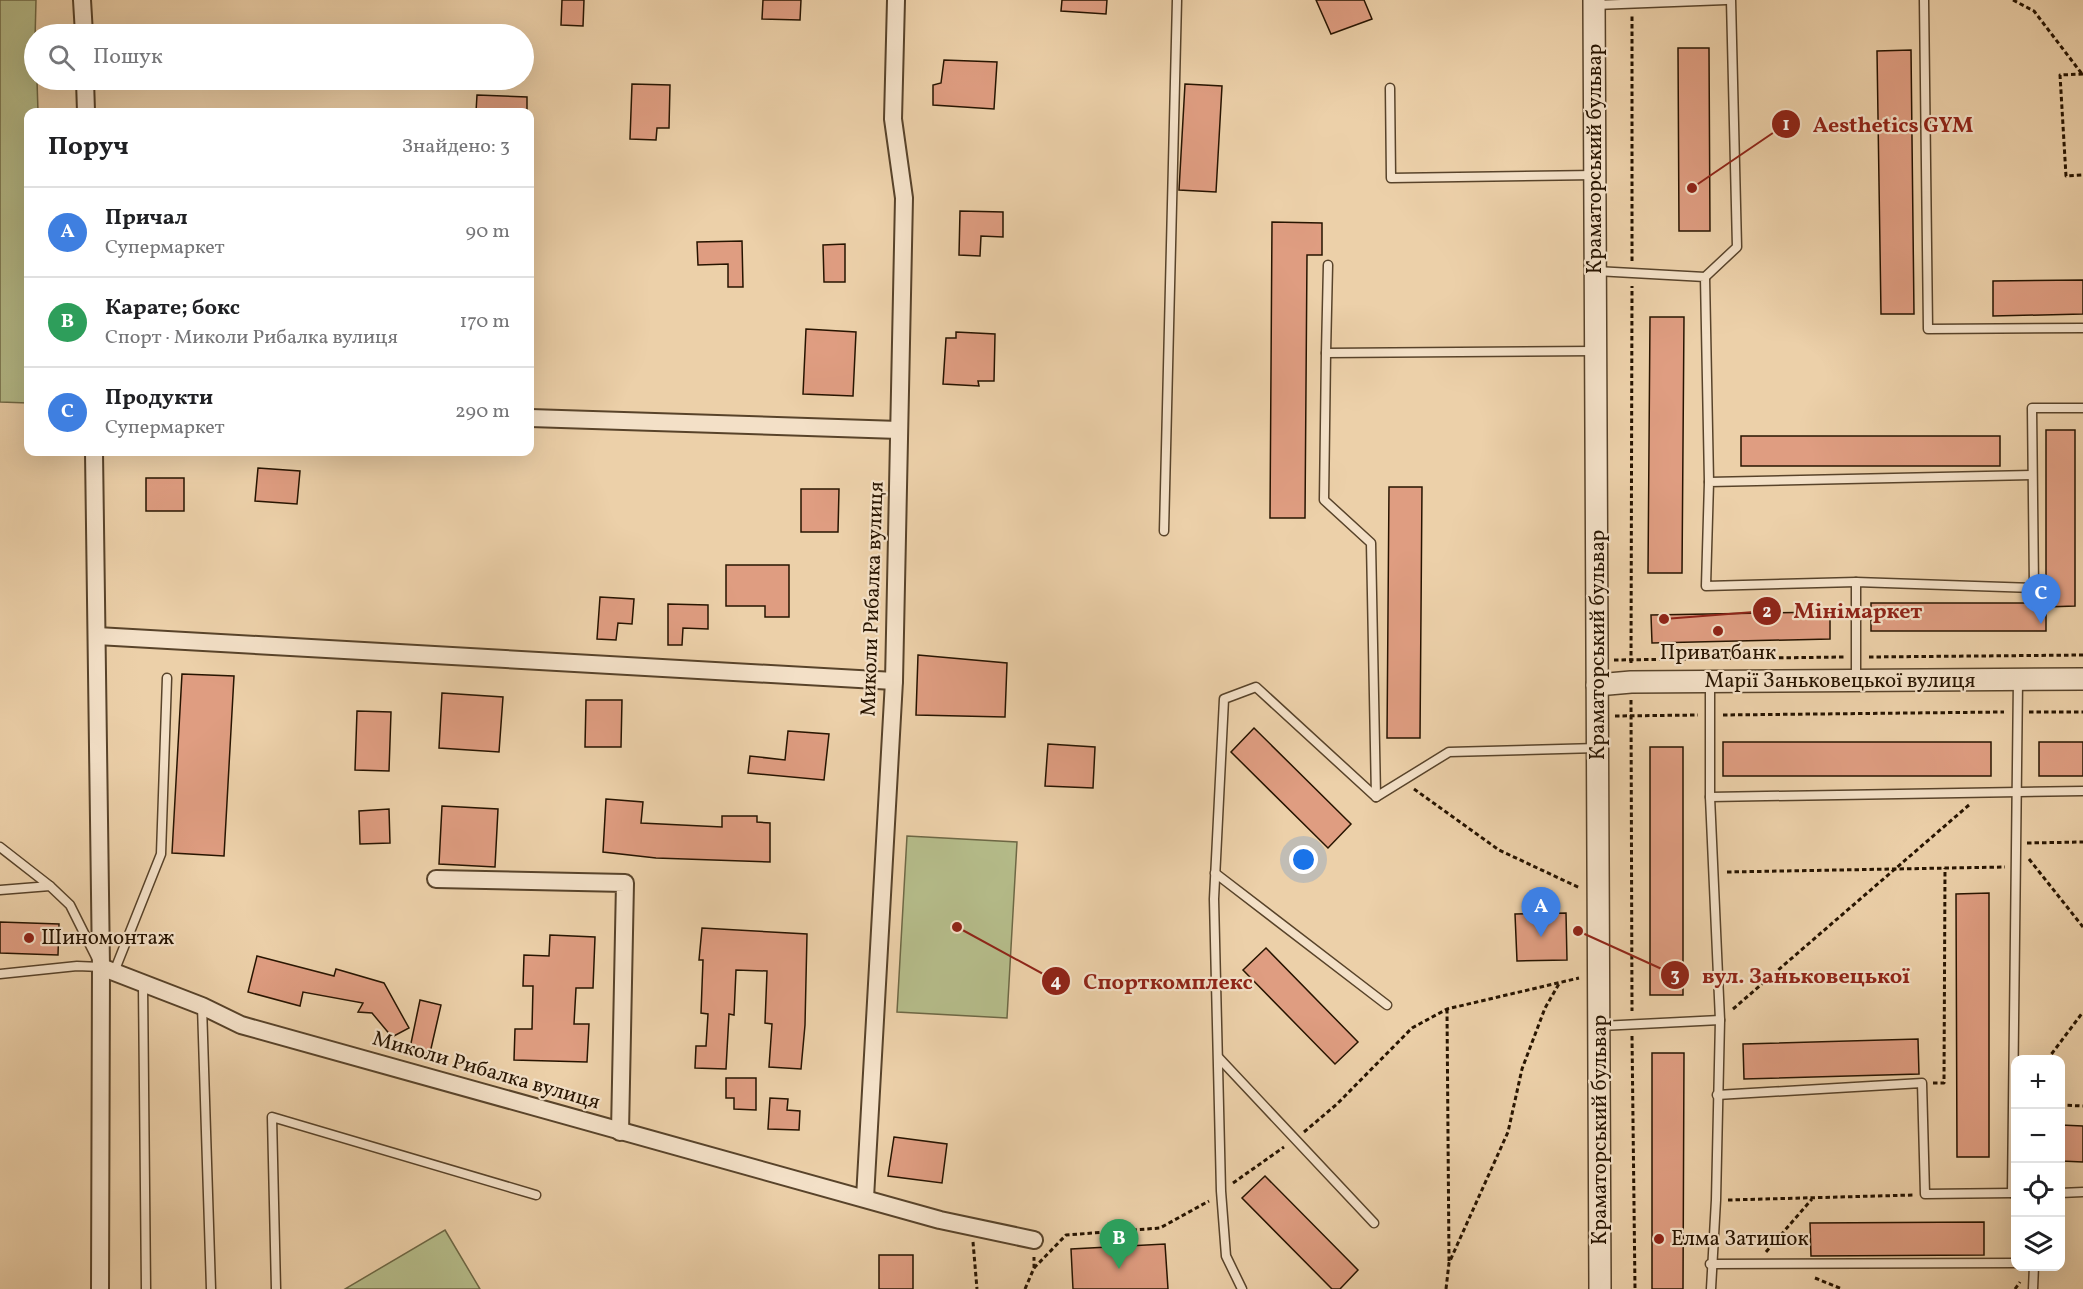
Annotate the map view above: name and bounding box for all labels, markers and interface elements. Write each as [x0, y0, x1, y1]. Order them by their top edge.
search box [24, 24, 534, 90]
icon: search [45, 41, 78, 74]
text: Пошук [93, 42, 163, 73]
street label: Краматорський бульвар [1581, 44, 1610, 274]
callout: Aesthetics GYM [1771, 104, 1985, 144]
text: Aesthetics GYM [1813, 111, 1973, 142]
text: 1 [1782, 113, 1790, 138]
text: Поруч [48, 129, 129, 165]
text: Знайдено: 3 [402, 133, 510, 161]
text: Причал [105, 203, 188, 234]
text: A [60, 218, 75, 246]
text: 90 m [466, 218, 510, 246]
text: Супермаркет [105, 234, 225, 262]
text: Карате; бокс [105, 293, 240, 324]
text: B [61, 308, 74, 336]
text: 170 m [460, 308, 510, 336]
text: Спорт · Миколи Рибалка вулиця [105, 324, 398, 352]
text: Продукти [105, 383, 213, 414]
text: C [61, 398, 74, 426]
text: 290 m [455, 398, 510, 426]
text: Супермаркет [105, 414, 225, 442]
street label: Миколи Рибалка вулиця [854, 481, 892, 717]
street label: Краматорський бульвар [1584, 530, 1613, 760]
pin: C [2022, 574, 2060, 624]
callout: Мінімаркет [1752, 591, 1935, 631]
text: Мінімаркет [1794, 597, 1923, 628]
text: 2 [1762, 600, 1772, 625]
marker: Приватбанк [1711, 624, 1725, 638]
place label: Приватбанк [1660, 639, 1776, 668]
street label: Марії Заньковецької вулиця [1705, 667, 1975, 696]
your location [1289, 845, 1318, 874]
pin: A [1522, 888, 1560, 937]
place label: Шиномонтаж [41, 924, 175, 953]
marker: Шиномонтаж [22, 931, 36, 945]
callout: вул. Заньковецької [1660, 955, 1922, 995]
callout: Спорткомплекс [1041, 961, 1264, 1001]
text: вул. Заньковецької [1702, 962, 1910, 993]
text: 3 [1670, 964, 1680, 989]
text: Спорткомплекс [1083, 968, 1253, 999]
text: 4 [1051, 970, 1062, 995]
street label: Краматорський бульвар [1586, 1015, 1615, 1245]
street label: Миколи Рибалка вулиця [369, 1025, 603, 1117]
map controls [2011, 1055, 2065, 1271]
button: + [2011, 1055, 2065, 1109]
button: − [2011, 1109, 2065, 1163]
button: locate [2011, 1163, 2065, 1217]
button: layers [2011, 1217, 2065, 1271]
pin: B [1100, 1220, 1138, 1269]
place label: Елма Затишок [1671, 1225, 1809, 1254]
marker: Елма Затишок [1652, 1232, 1666, 1246]

